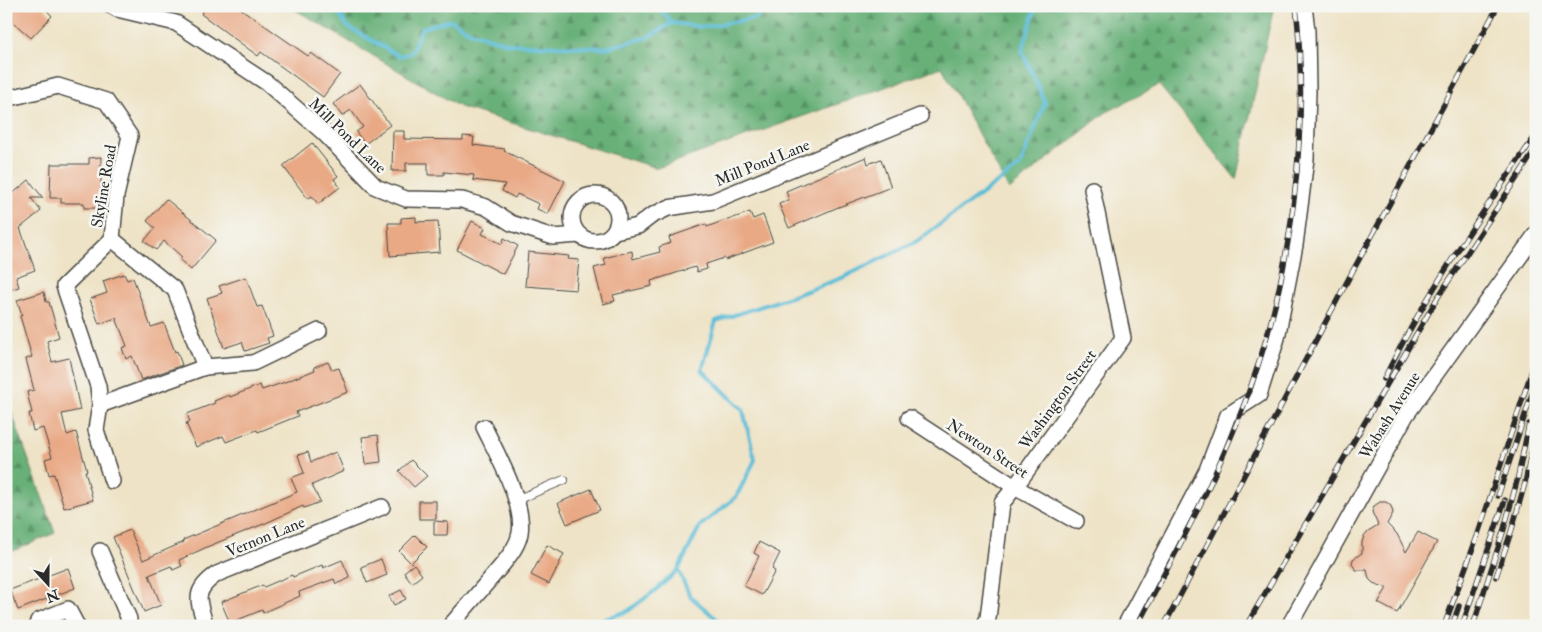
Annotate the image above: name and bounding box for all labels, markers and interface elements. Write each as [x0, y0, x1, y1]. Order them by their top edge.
street label: Mill Pond Lane [304, 94, 391, 178]
street label: Mill Pond Lane [712, 135, 813, 191]
street label: Skyline Road [87, 143, 121, 229]
street label: Washington Street [1014, 346, 1101, 454]
street label: Wabash Avenue [1354, 368, 1425, 464]
street label: Newton Street [943, 415, 1032, 483]
street label: Vernon Lane [223, 512, 308, 562]
north arrow [22, 560, 72, 610]
text: N [43, 585, 62, 606]

